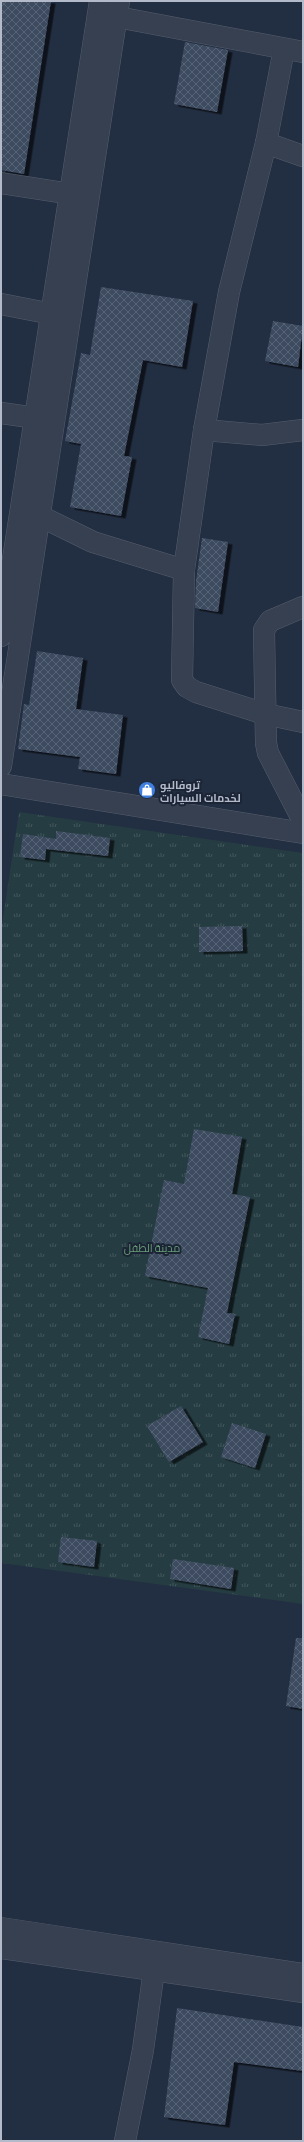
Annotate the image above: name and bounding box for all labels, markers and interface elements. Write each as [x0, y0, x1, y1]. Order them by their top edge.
place label: تروفاليو لخدمات السيارات [160, 777, 241, 805]
shop icon: تروفاليو لخدمات السيارات [137, 780, 157, 800]
park label: مدينة الطفل [124, 1240, 180, 1255]

